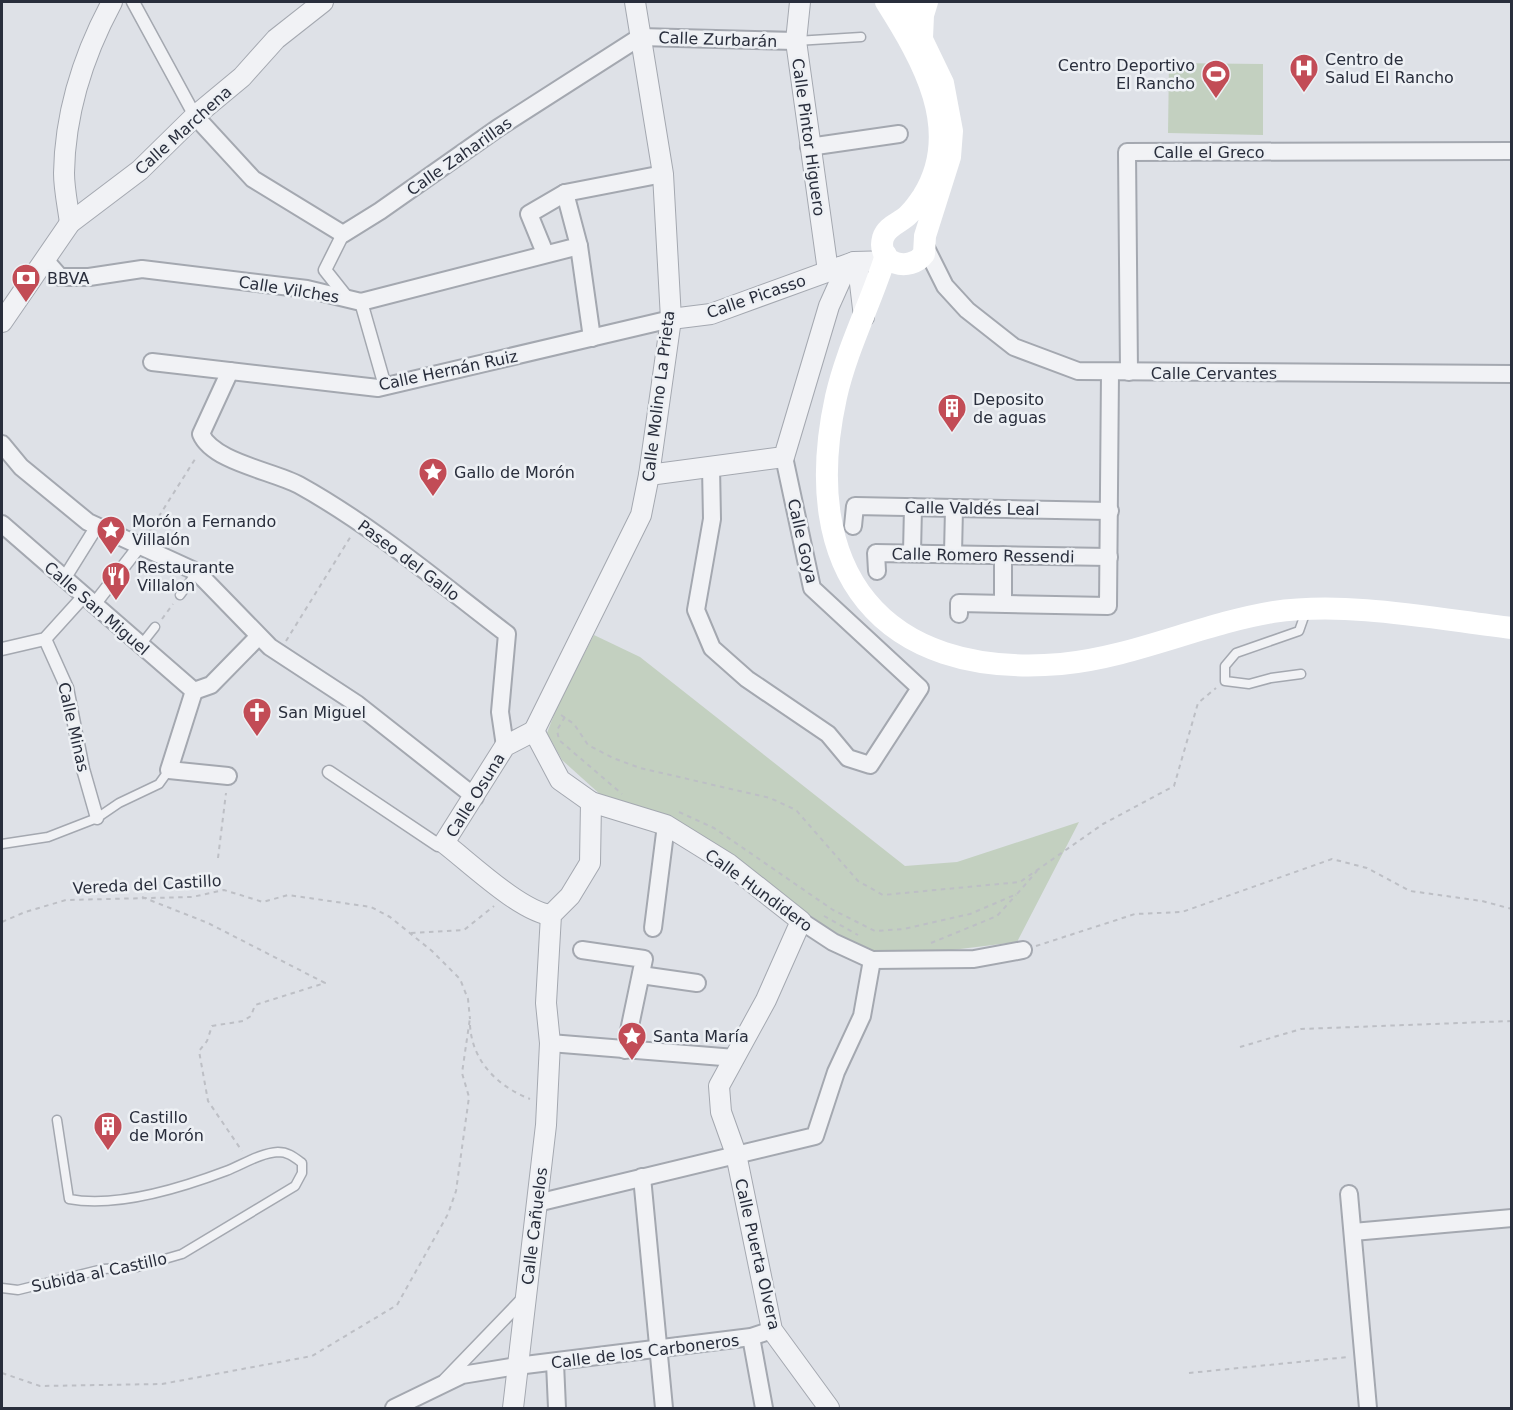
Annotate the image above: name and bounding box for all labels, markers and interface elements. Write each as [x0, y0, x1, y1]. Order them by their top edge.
street label: Calle Zurbarán [658, 28, 778, 51]
place label: Centro de Salud El Rancho [1325, 50, 1454, 87]
hospital icon: Centro de Salud El Rancho [1288, 52, 1320, 94]
place label: Centro Deportivo El Rancho [1058, 56, 1195, 93]
street label: Calle Pintor Higuero [788, 57, 829, 217]
sports icon: Centro Deportivo El Rancho [1200, 58, 1232, 100]
street label: Calle Marchena [131, 82, 236, 179]
street label: Calle Zaharillas [403, 113, 515, 200]
street label: Calle el Greco [1153, 143, 1265, 162]
bank icon: BBVA [10, 262, 42, 304]
place label: BBVA [47, 269, 89, 288]
street label: Calle Picasso [704, 271, 808, 322]
street label: Calle Vilches [237, 272, 340, 307]
street label: Calle Molino La Prieta [639, 309, 678, 483]
street label: Calle Hernán Ruiz [377, 346, 519, 394]
street label: Calle Cervantes [1151, 364, 1277, 383]
place label: Deposito de aguas [973, 390, 1046, 427]
building icon: Deposito de aguas [936, 392, 968, 434]
place icon: Gallo de Morón [417, 456, 449, 498]
place label: Gallo de Morón [454, 463, 575, 482]
street label: Calle Goya [784, 497, 821, 585]
street label: Calle Valdés Leal [904, 498, 1040, 519]
place label: Morón a Fernando Villalón [132, 512, 276, 549]
place icon: Morón a Fernando Villalón [95, 514, 127, 556]
street label: Paseo del Gallo [354, 516, 463, 605]
street label: Calle Romero Ressendi [891, 544, 1075, 567]
street label: Calle San Miguel [40, 558, 153, 659]
place label: Restaurante Villalon [137, 558, 234, 595]
restaurant icon: Restaurante Villalon [100, 560, 132, 602]
street label: Calle Minas [54, 680, 93, 774]
church icon: San Miguel [241, 696, 273, 738]
place label: San Miguel [278, 703, 366, 722]
street label: Calle Osuna [442, 750, 509, 841]
street label: Calle Hundidero [701, 845, 816, 936]
street label: Vereda del Castillo [72, 871, 222, 898]
place icon: Santa María [616, 1020, 648, 1062]
place label: Santa María [653, 1027, 749, 1046]
place label: Castillo de Morón [129, 1108, 204, 1145]
building icon: Castillo de Morón [92, 1110, 124, 1152]
street label: Calle Cañuelos [518, 1166, 551, 1286]
street label: Calle Puerta Olvera [731, 1177, 784, 1332]
street label: Subida al Castillo [30, 1249, 169, 1296]
street label: Calle de los Carboneros [550, 1331, 740, 1372]

